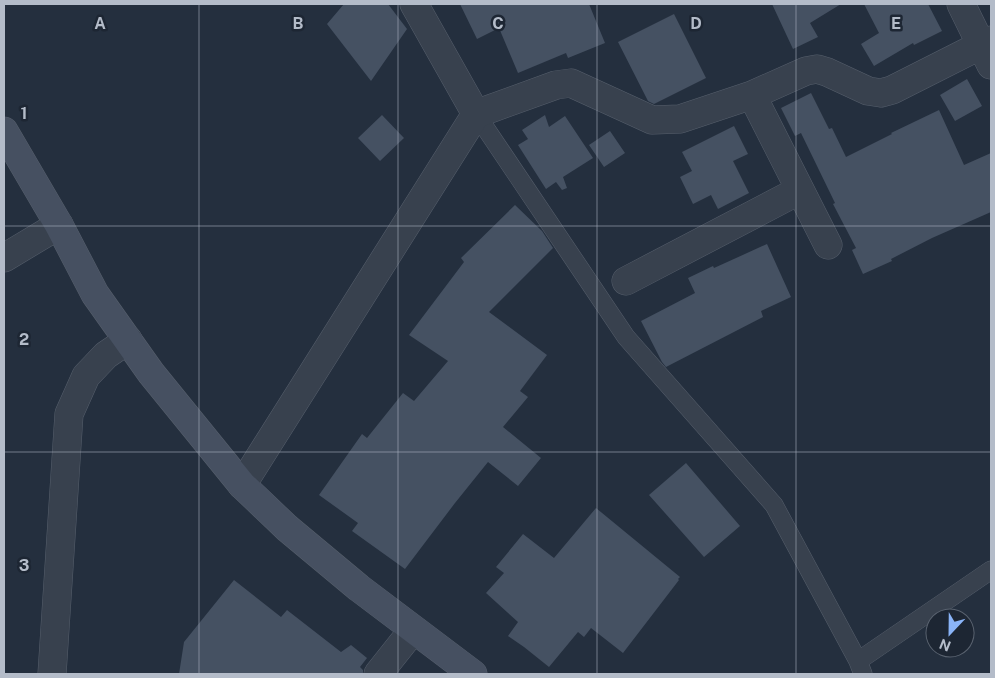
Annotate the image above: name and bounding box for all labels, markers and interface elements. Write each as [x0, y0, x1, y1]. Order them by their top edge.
text: A [94, 14, 106, 33]
text: B [293, 14, 304, 33]
text: C [492, 14, 504, 33]
text: D [690, 14, 702, 33]
text: E [891, 14, 901, 33]
text: 1 [21, 104, 27, 123]
text: 2 [19, 330, 29, 349]
text: 3 [19, 556, 29, 575]
north arrow [925, 608, 975, 658]
text: N [937, 636, 953, 655]

